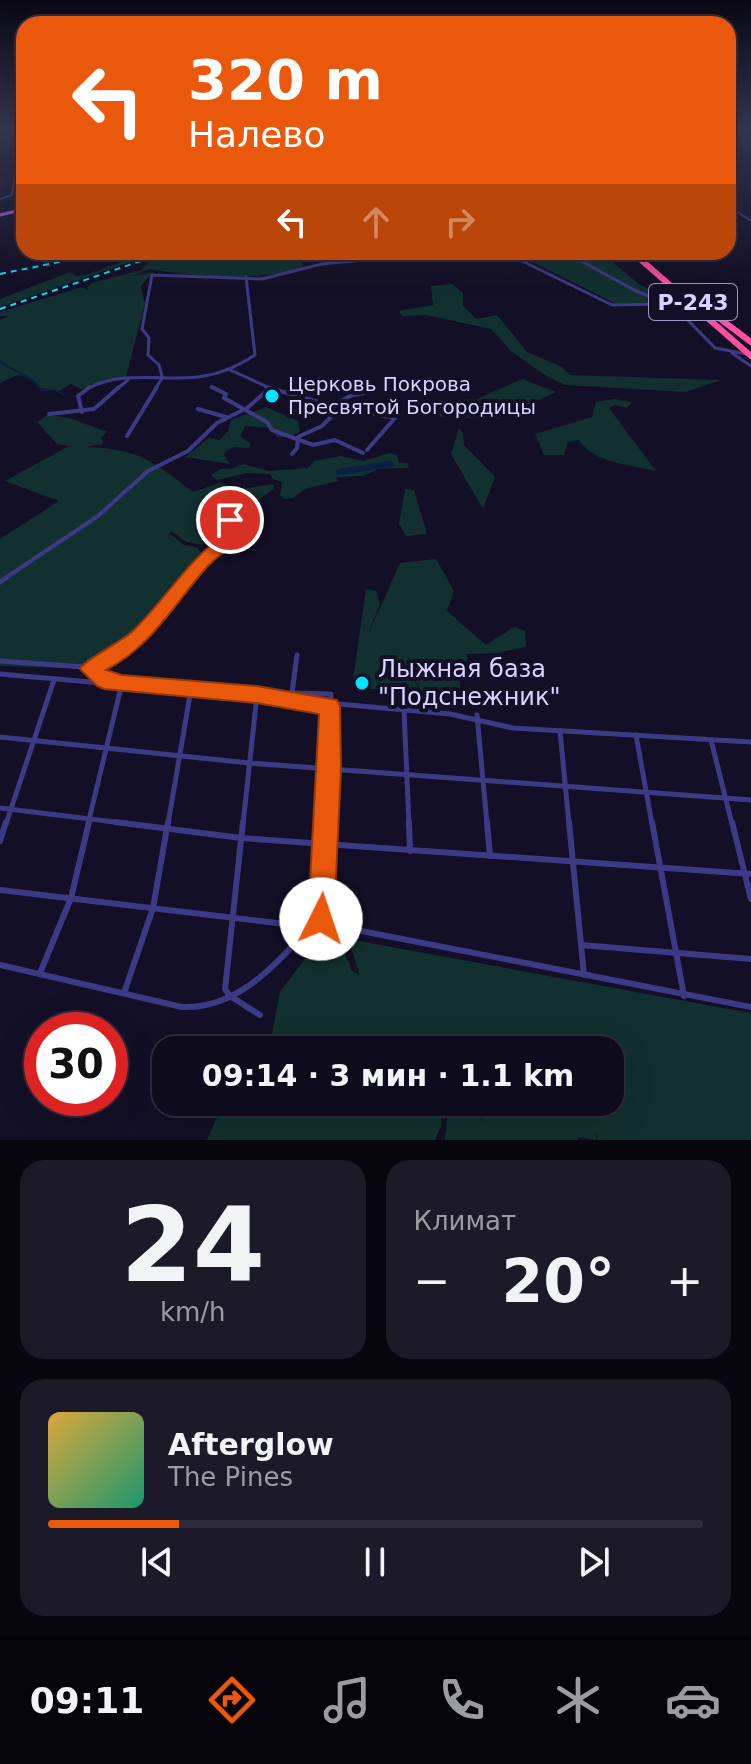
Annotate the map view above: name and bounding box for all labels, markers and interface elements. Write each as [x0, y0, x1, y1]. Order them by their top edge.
text: 320 m [188, 47, 383, 112]
icon: left [56, 48, 160, 152]
text: Налево [188, 114, 326, 155]
icon: left [270, 200, 314, 244]
icon: ahead [354, 200, 398, 244]
icon: right [438, 200, 482, 244]
road number: Р-243 [649, 284, 737, 320]
place label: Церковь Покрова Пресвятой Богородицы [288, 372, 536, 419]
marker: Церковь Покрова Пресвятой Богородицы [263, 387, 281, 405]
pin [196, 486, 264, 554]
icon: arrive [208, 498, 252, 542]
place label: Лыжная база "Подснежник" [378, 655, 560, 711]
marker: Лыжная база "Подснежник" [353, 674, 371, 692]
position arrow [279, 877, 363, 961]
speed limit sign: 30 [24, 1012, 128, 1116]
text: 09:14 · 3 мин · 1.1 km [202, 1058, 574, 1093]
text: 24 [120, 1184, 265, 1306]
text: Климат [414, 1206, 516, 1236]
text: 20° [502, 1246, 615, 1316]
text: − [414, 1255, 450, 1306]
text: + [666, 1255, 703, 1306]
text: km/h [160, 1297, 226, 1327]
text: Afterglow [168, 1427, 334, 1462]
text: The Pines [168, 1462, 293, 1492]
icon: previous [135, 1540, 179, 1584]
icon: pause [353, 1540, 397, 1584]
icon: next [572, 1540, 616, 1584]
icon: directions [204, 1672, 260, 1728]
icon: music [319, 1672, 375, 1728]
icon: phone [434, 1672, 490, 1728]
icon: climate [550, 1672, 606, 1728]
icon: car [665, 1672, 721, 1728]
text: 09:11 [30, 1680, 144, 1721]

